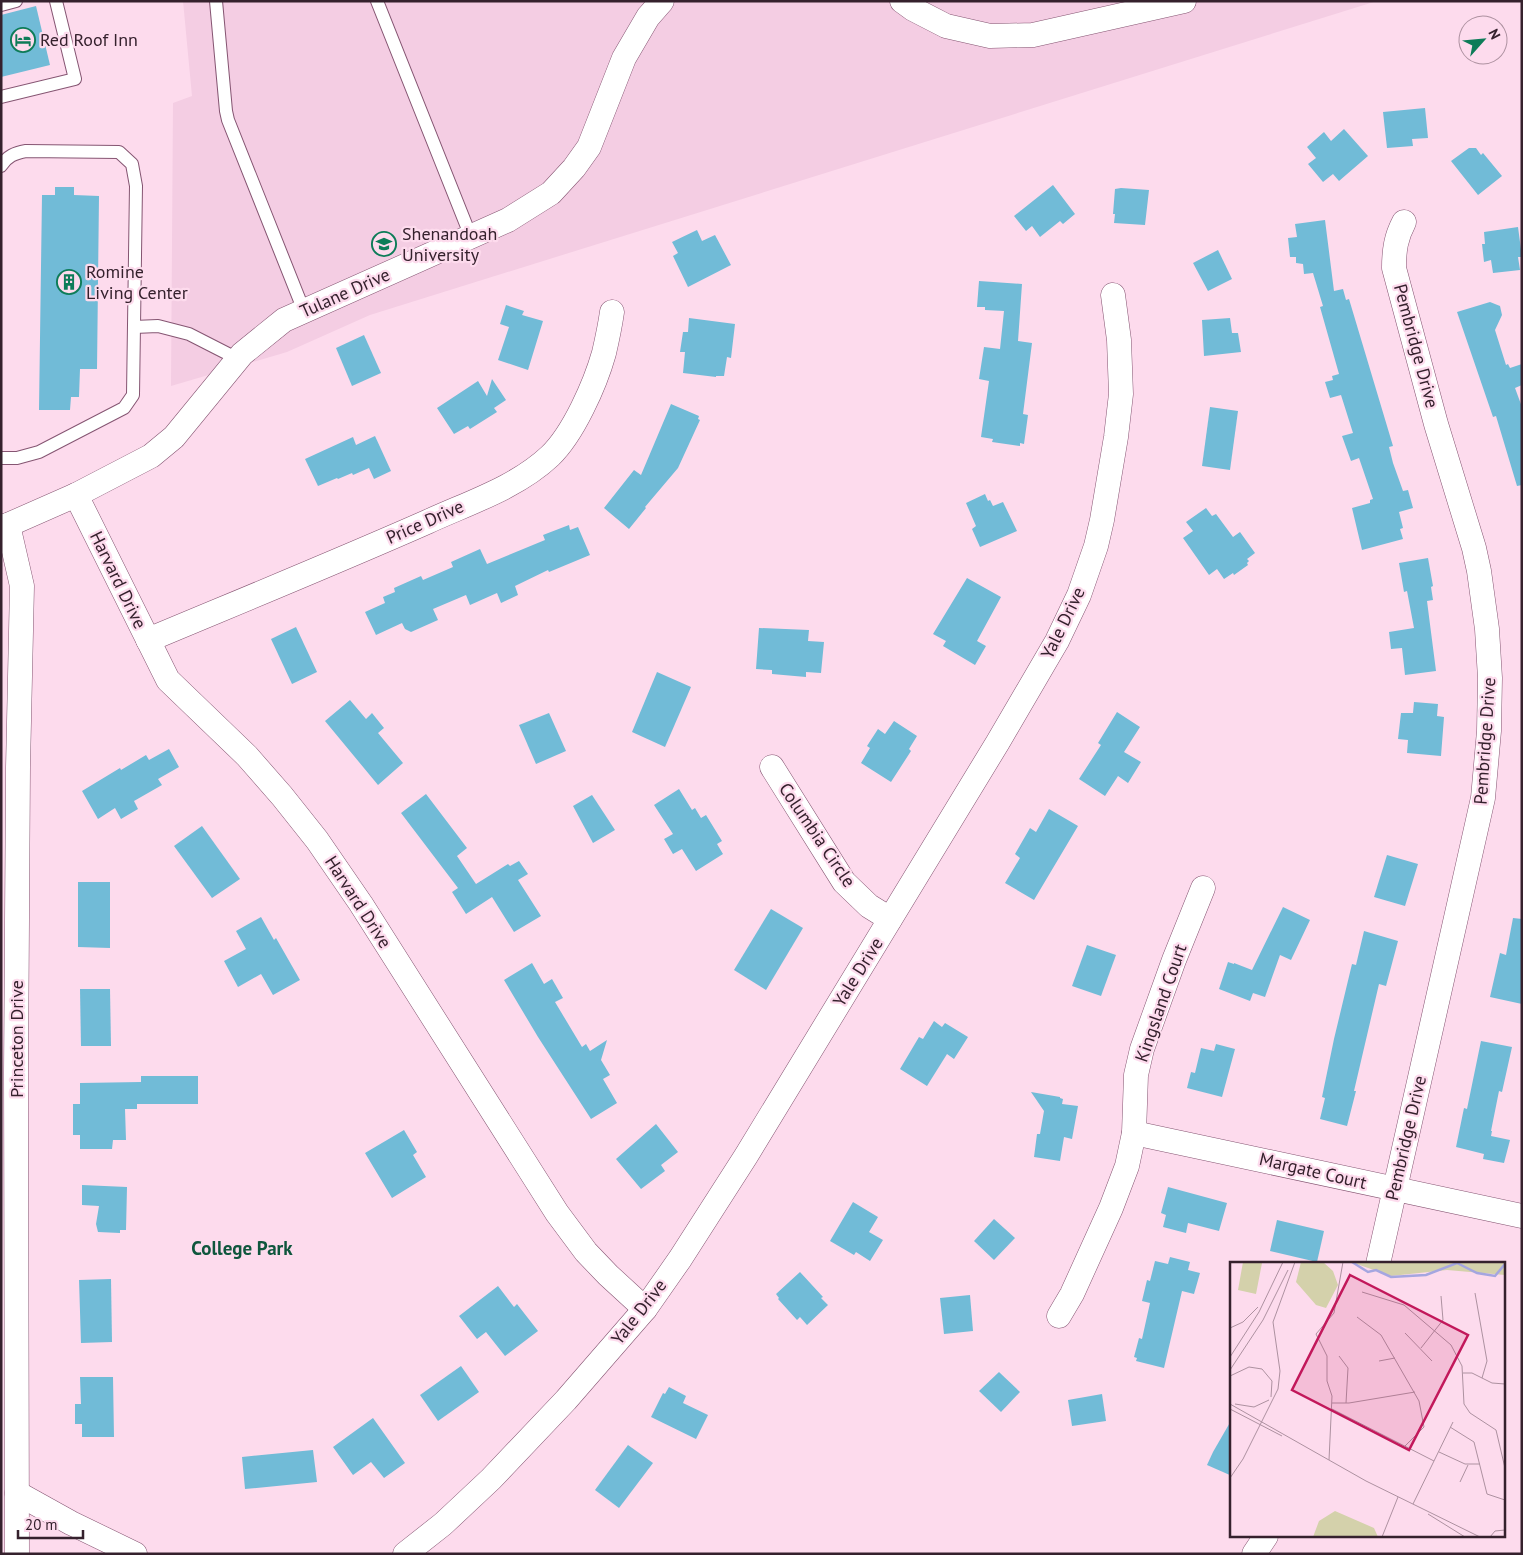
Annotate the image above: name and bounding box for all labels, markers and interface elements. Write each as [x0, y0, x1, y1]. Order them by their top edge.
north arrow [1458, 15, 1508, 65]
text: N [1484, 26, 1505, 42]
hotel icon: Red Roof Inn [10, 27, 36, 53]
place label: Red Roof Inn [40, 28, 138, 51]
place label: Shenandoah University [402, 222, 497, 266]
school or university icon: Shenandoah University [371, 231, 397, 257]
place label: Romine Living Center [86, 260, 188, 304]
street label: Tulane Drive [296, 262, 393, 323]
building icon: Romine Living Center [56, 269, 82, 295]
street label: Pembridge Drive [1389, 281, 1444, 410]
street label: Price Drive [382, 494, 467, 549]
street label: Harvard Drive [85, 527, 152, 632]
street label: Yale Drive [1035, 583, 1090, 663]
street label: Pembridge Drive [1469, 677, 1500, 805]
street label: Columbia Circle [774, 778, 861, 891]
street label: Harvard Drive [320, 851, 397, 952]
street label: Yale Drive [827, 933, 888, 1011]
street label: Kingsland Court [1130, 941, 1191, 1065]
street label: Princeton Drive [5, 980, 28, 1098]
street label: Pembridge Drive [1380, 1073, 1431, 1203]
street label: Margate Court [1257, 1147, 1369, 1194]
district label: College Park [191, 1236, 293, 1260]
inset map [1230, 1262, 1506, 1538]
street label: Yale Drive [606, 1274, 671, 1349]
scale bar [18, 1508, 82, 1540]
text: 20 m [25, 1515, 58, 1534]

